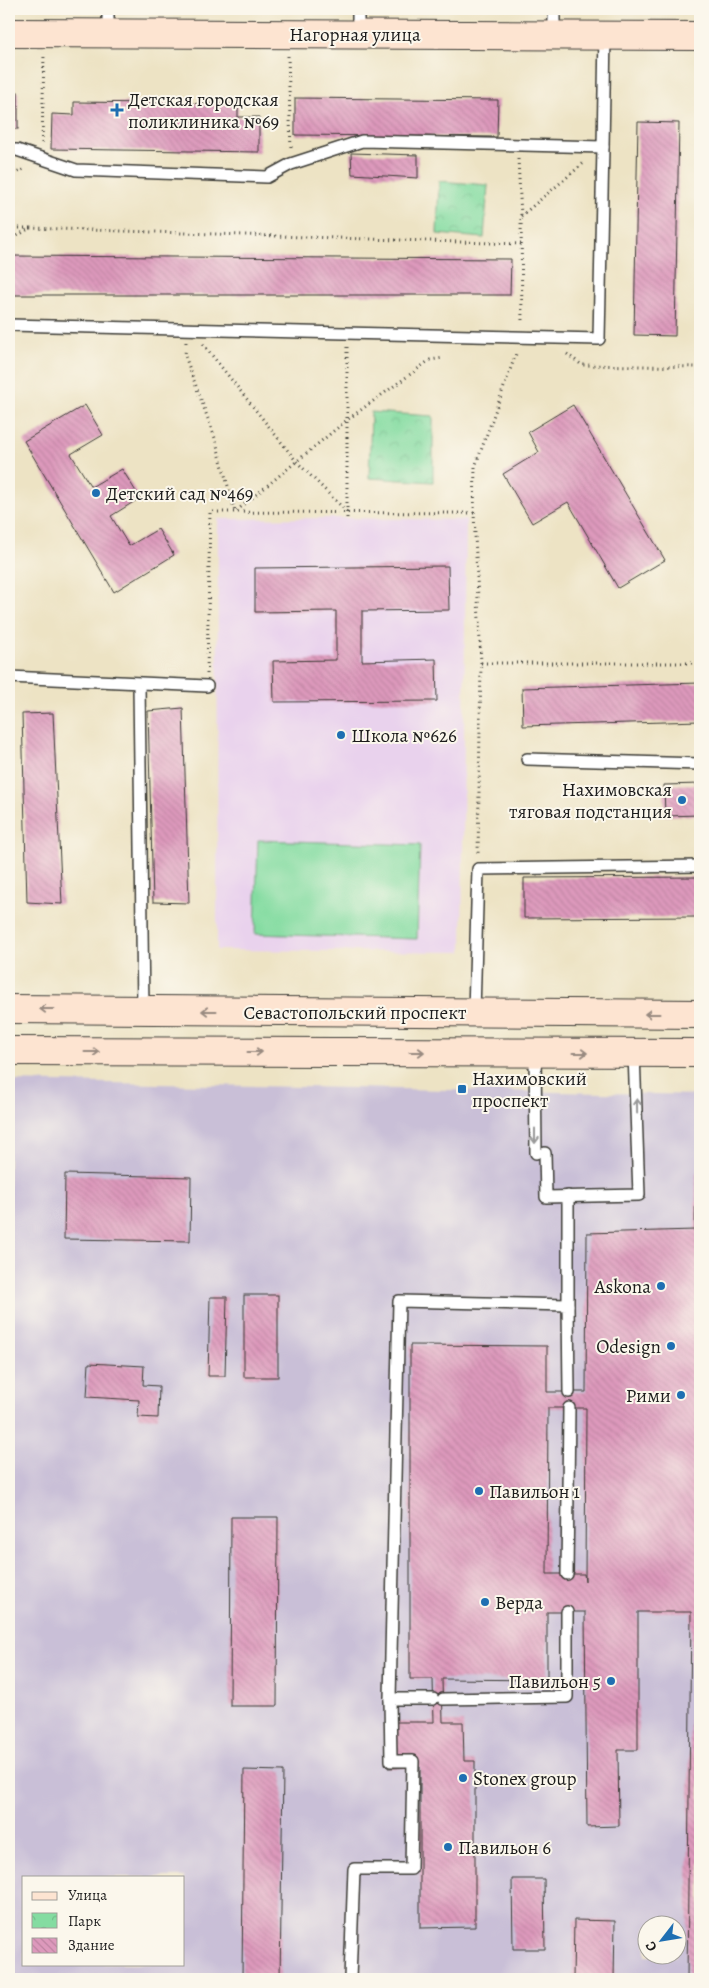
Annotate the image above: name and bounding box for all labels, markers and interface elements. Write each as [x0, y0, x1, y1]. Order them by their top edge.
street label: Нагорная улица [289, 22, 421, 48]
place label: Детская городская поликлиника №69 [128, 87, 279, 135]
marker: Детская городская поликлиника №69 [110, 103, 124, 117]
place label: Детский сад №469 [106, 481, 253, 507]
marker: Детский сад №469 [90, 487, 102, 499]
place label: Школа №626 [351, 723, 457, 749]
marker: Школа №626 [335, 729, 347, 741]
place label: Нахимовская тяговая подстанция [509, 777, 672, 825]
marker: Нахимовская тяговая подстанция [676, 794, 688, 806]
street label: Севастопольский проспект [244, 1000, 467, 1026]
one-way arrow [39, 1005, 55, 1014]
one-way arrow [201, 1006, 217, 1015]
one-way arrow [644, 1009, 660, 1019]
one-way arrow [84, 1047, 100, 1057]
one-way arrow [246, 1047, 263, 1057]
one-way arrow [409, 1047, 425, 1057]
one-way arrow [572, 1048, 588, 1058]
place label: Нахимовский проспект [472, 1066, 587, 1114]
marker: Нахимовский проспект [456, 1083, 468, 1095]
one-way arrow [632, 1098, 642, 1114]
one-way arrow [531, 1128, 540, 1144]
place label: Askona [593, 1274, 651, 1300]
marker: Askona [655, 1280, 667, 1292]
place label: Odesign [596, 1334, 661, 1360]
marker: Odesign [665, 1340, 677, 1352]
place label: Рими [626, 1383, 671, 1409]
marker: Рими [675, 1389, 687, 1401]
place label: Павильон 1 [489, 1479, 580, 1505]
marker: Павильон 1 [473, 1485, 485, 1497]
place label: Верда [495, 1590, 543, 1616]
marker: Верда [479, 1596, 491, 1608]
place label: Павильон 5 [509, 1669, 601, 1695]
marker: Павильон 5 [605, 1675, 617, 1687]
place label: Stonex group [473, 1766, 577, 1792]
marker: Stonex group [457, 1772, 469, 1784]
place label: Павильон 6 [458, 1835, 551, 1861]
marker: Павильон 6 [442, 1841, 454, 1853]
legend [22, 1876, 185, 1966]
text: Улица [68, 1885, 107, 1905]
text: Парк [68, 1911, 101, 1931]
north arrow [636, 1916, 686, 1966]
text: Здание [68, 1935, 115, 1955]
text: С [641, 1938, 662, 1955]

